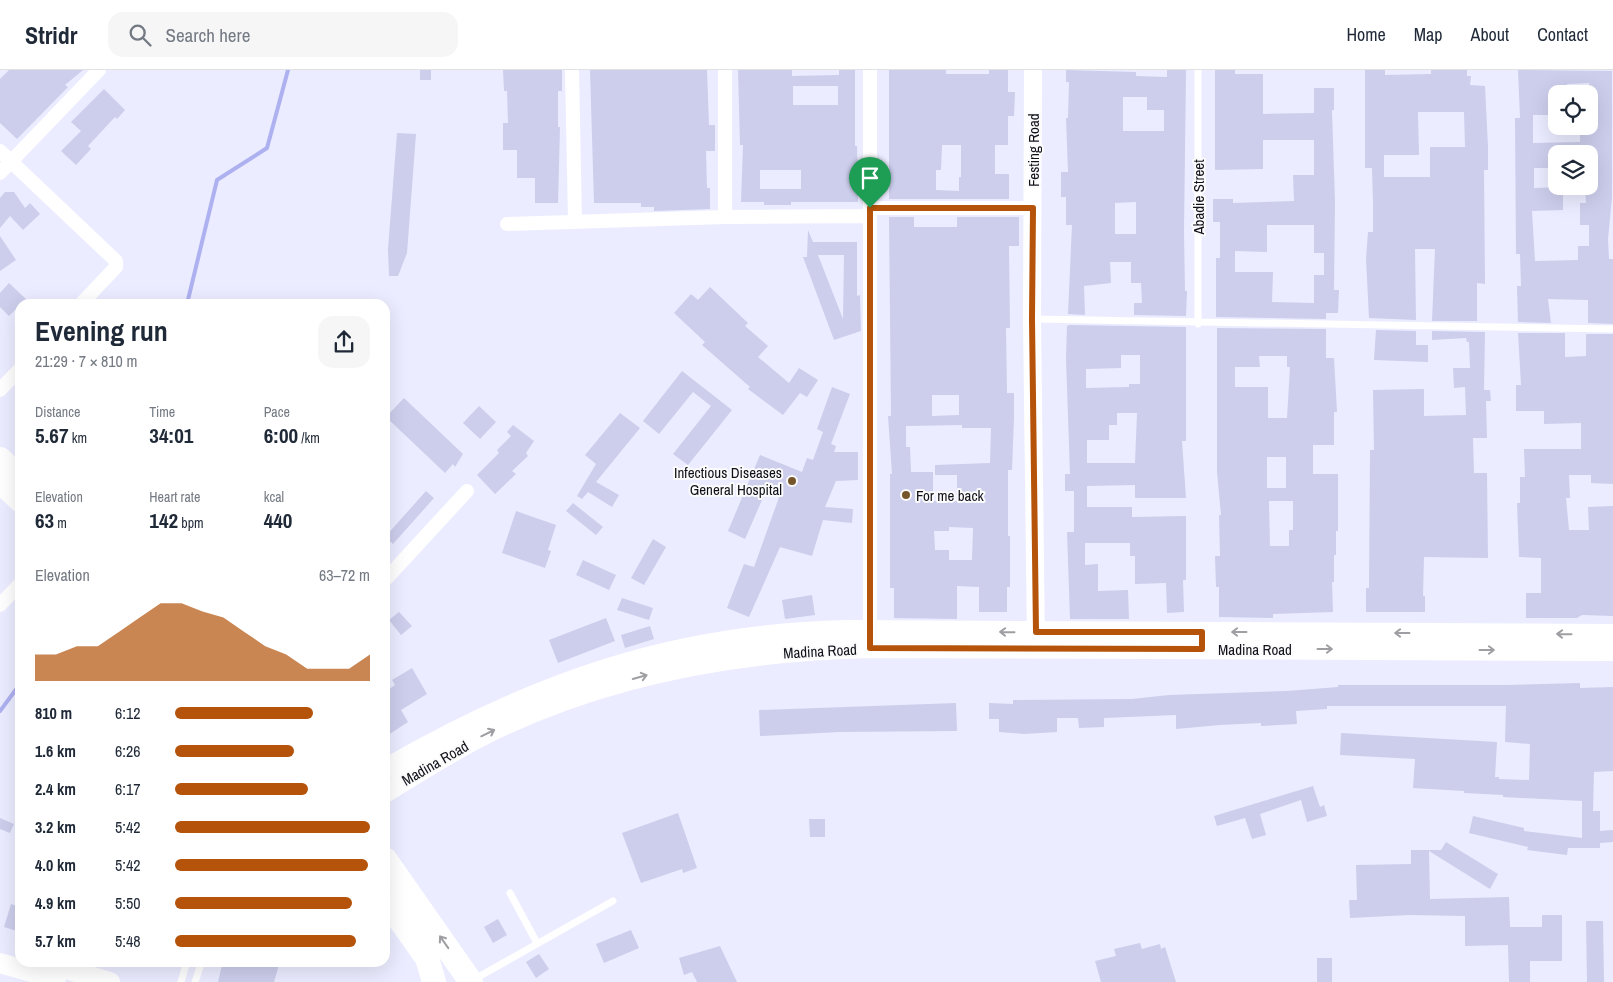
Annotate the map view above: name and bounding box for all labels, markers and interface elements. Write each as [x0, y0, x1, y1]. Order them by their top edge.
search box [108, 12, 458, 57]
text: Stridr [25, 19, 78, 51]
icon: search [126, 21, 154, 49]
text: Search here [166, 22, 250, 48]
text: Home [1346, 22, 1386, 47]
text: Map [1414, 22, 1443, 47]
text: About [1471, 22, 1509, 47]
text: Contact [1537, 22, 1588, 47]
map controls [1548, 85, 1598, 195]
button: locate [1548, 85, 1598, 135]
street label: Festing Road [1023, 113, 1044, 187]
button: layers [1548, 145, 1598, 195]
pin [849, 157, 891, 208]
street label: Abadie Street [1188, 159, 1209, 236]
icon: arrive [856, 164, 884, 192]
text: Evening run [35, 312, 168, 350]
button: share [318, 316, 370, 368]
text: 21:29 · 7 × 810 m [35, 350, 138, 372]
text: Distance [35, 403, 80, 421]
text: Time [149, 403, 175, 421]
text: Pace [264, 403, 290, 421]
text: 5.67 [35, 421, 69, 450]
text: 34:01 [149, 421, 193, 450]
text: 6:00 [264, 421, 298, 450]
text: km [69, 429, 87, 447]
text: /km [298, 429, 320, 447]
place label: Infectious Diseases General Hospital [674, 462, 782, 500]
marker: Infectious Diseases General Hospital [786, 475, 798, 487]
place label: For me back [916, 485, 985, 506]
text: Elevation [35, 488, 83, 506]
text: Heart rate [149, 488, 200, 506]
text: kcal [264, 488, 284, 506]
marker: For me back [900, 489, 912, 501]
text: 63 [35, 506, 54, 535]
text: 142 [149, 506, 178, 535]
text: 440 [264, 506, 292, 535]
text: m [54, 514, 67, 532]
text: bpm [178, 514, 204, 532]
text: Elevation [35, 564, 90, 586]
text: 63–72 m [319, 564, 370, 586]
one-way arrow [999, 627, 1016, 637]
one-way arrow [1232, 627, 1248, 637]
one-way arrow [1394, 628, 1410, 638]
one-way arrow [1557, 629, 1573, 639]
street label: Madina Road [783, 639, 857, 663]
street label: Madina Road [1218, 639, 1292, 660]
one-way arrow [1316, 644, 1333, 654]
one-way arrow [1479, 645, 1495, 655]
one-way arrow [631, 672, 647, 682]
text: 810 m [35, 702, 72, 724]
text: 6:12 [115, 702, 141, 724]
one-way arrow [480, 728, 495, 738]
street label: Madina Road [398, 735, 472, 791]
text: 1.6 km [35, 740, 76, 762]
text: 6:26 [115, 740, 141, 762]
text: 2.4 km [35, 778, 76, 800]
text: 6:17 [115, 778, 141, 800]
text: 3.2 km [35, 816, 76, 838]
text: 5:42 [115, 816, 141, 838]
text: 4.0 km [35, 854, 76, 876]
text: 5:42 [115, 854, 141, 876]
text: 4.9 km [35, 892, 76, 914]
text: 5:50 [115, 892, 141, 914]
text: 5.7 km [35, 930, 76, 952]
text: 5:48 [115, 930, 141, 952]
one-way arrow [439, 935, 449, 949]

